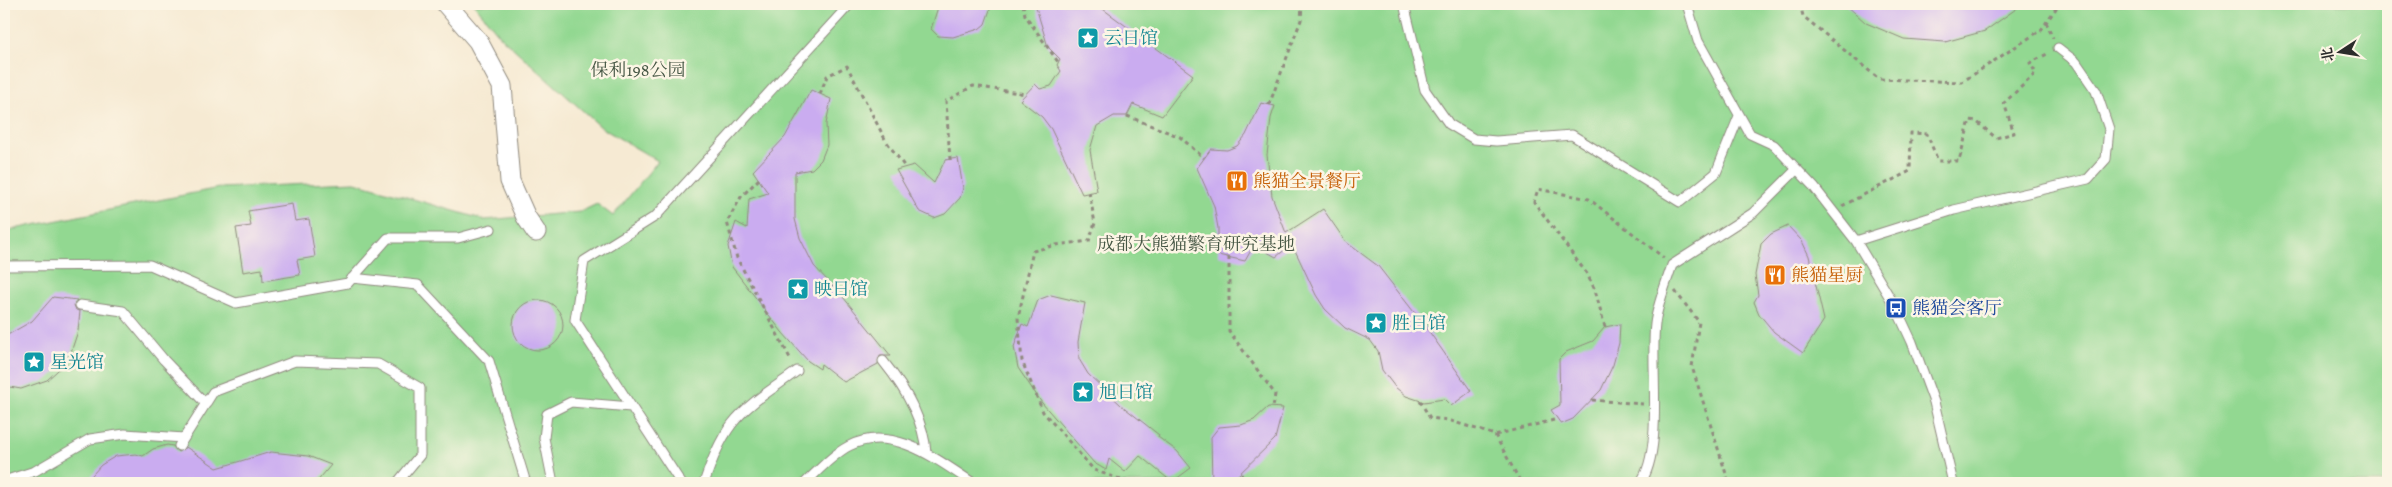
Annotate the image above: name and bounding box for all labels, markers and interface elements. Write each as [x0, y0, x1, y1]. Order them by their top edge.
place icon: 云日馆 [1076, 26, 1100, 50]
place label: 云日馆 [1104, 26, 1158, 50]
north arrow [2314, 28, 2364, 78]
text: 北 [2317, 46, 2339, 63]
park label: 保利198公园 [590, 58, 686, 82]
restaurant icon: 熊猫全景餐厅 [1225, 169, 1249, 193]
place label: 熊猫全景餐厅 [1253, 169, 1361, 193]
park label: 成都大熊猫繁育研究基地 [1097, 232, 1295, 256]
restaurant icon: 熊猫星厨 [1763, 263, 1787, 287]
place label: 熊猫星厨 [1791, 263, 1863, 287]
place icon: 映日馆 [786, 277, 810, 301]
place label: 映日馆 [814, 277, 868, 301]
bus stop icon: 熊猫会客厅 [1884, 296, 1908, 320]
place label: 熊猫会客厅 [1912, 296, 2002, 320]
place icon: 胜日馆 [1364, 311, 1388, 335]
place label: 胜日馆 [1392, 311, 1446, 335]
place icon: 星光馆 [22, 350, 46, 374]
place label: 星光馆 [50, 350, 104, 374]
place icon: 旭日馆 [1071, 380, 1095, 404]
place label: 旭日馆 [1099, 380, 1153, 404]

